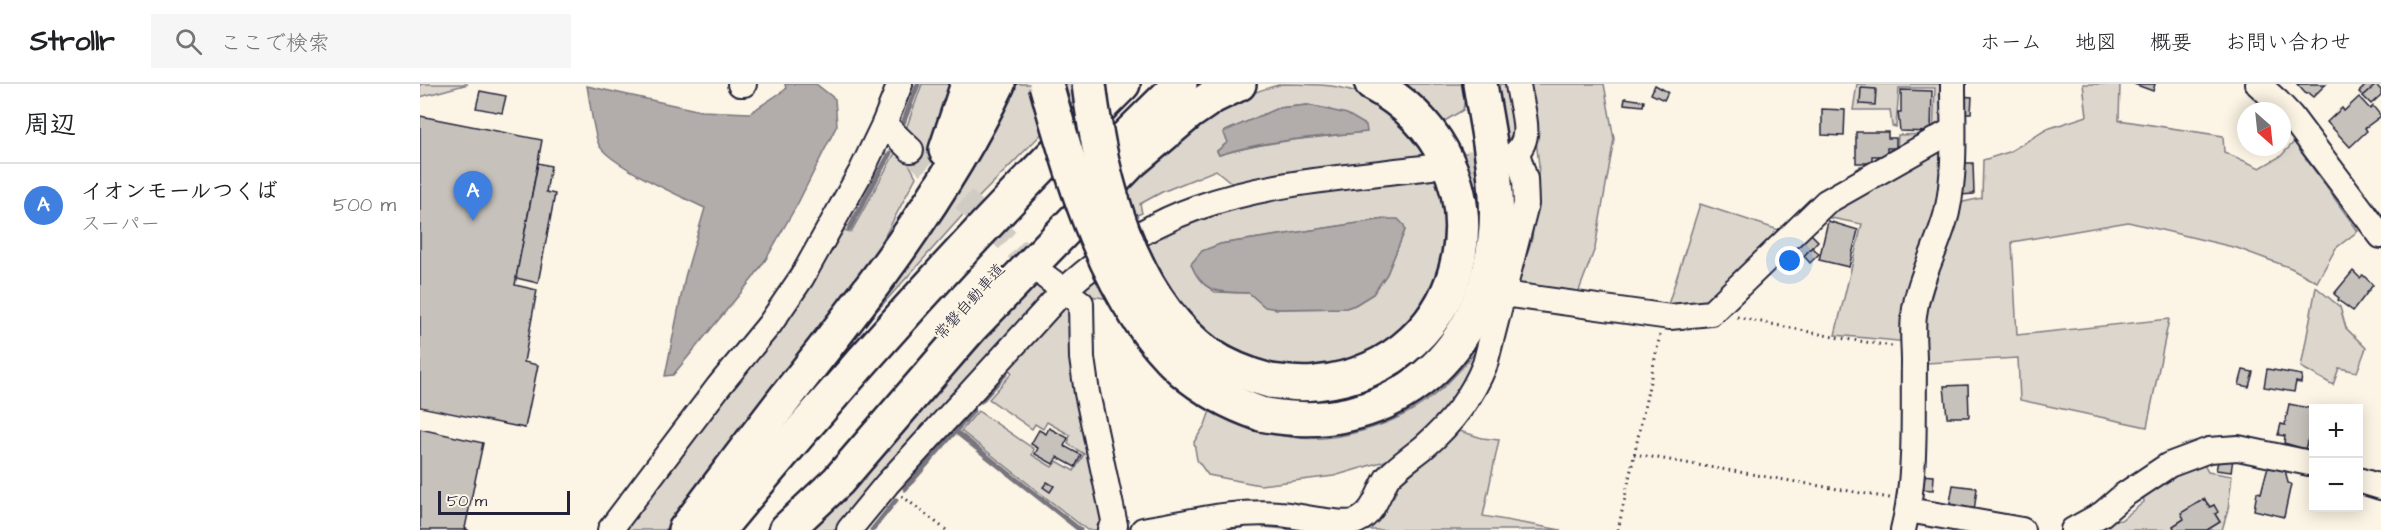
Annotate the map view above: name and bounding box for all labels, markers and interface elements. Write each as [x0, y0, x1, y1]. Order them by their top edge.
search box [151, 14, 571, 68]
text: Strollr [30, 22, 115, 61]
icon: search [172, 25, 205, 58]
text: ここで検索 [220, 28, 330, 59]
text: ホーム [1980, 28, 2042, 57]
text: 地図 [2075, 28, 2117, 57]
text: 概要 [2150, 28, 2192, 57]
text: お問い合わせ [2225, 28, 2351, 57]
north arrow [2237, 102, 2291, 156]
text: 周辺 [24, 107, 76, 143]
pin: A [454, 172, 492, 221]
text: イオンモールつくば [81, 176, 278, 207]
text: A [37, 191, 50, 219]
text: 500 m [333, 191, 396, 219]
text: スーパー [81, 210, 160, 238]
your location [1775, 246, 1804, 275]
street label: 常磐自動車道 [929, 259, 1010, 345]
map controls [2309, 404, 2363, 512]
button: + [2309, 404, 2363, 458]
button: − [2309, 458, 2363, 512]
scale bar [438, 488, 570, 516]
text: 50 m [447, 490, 487, 512]

